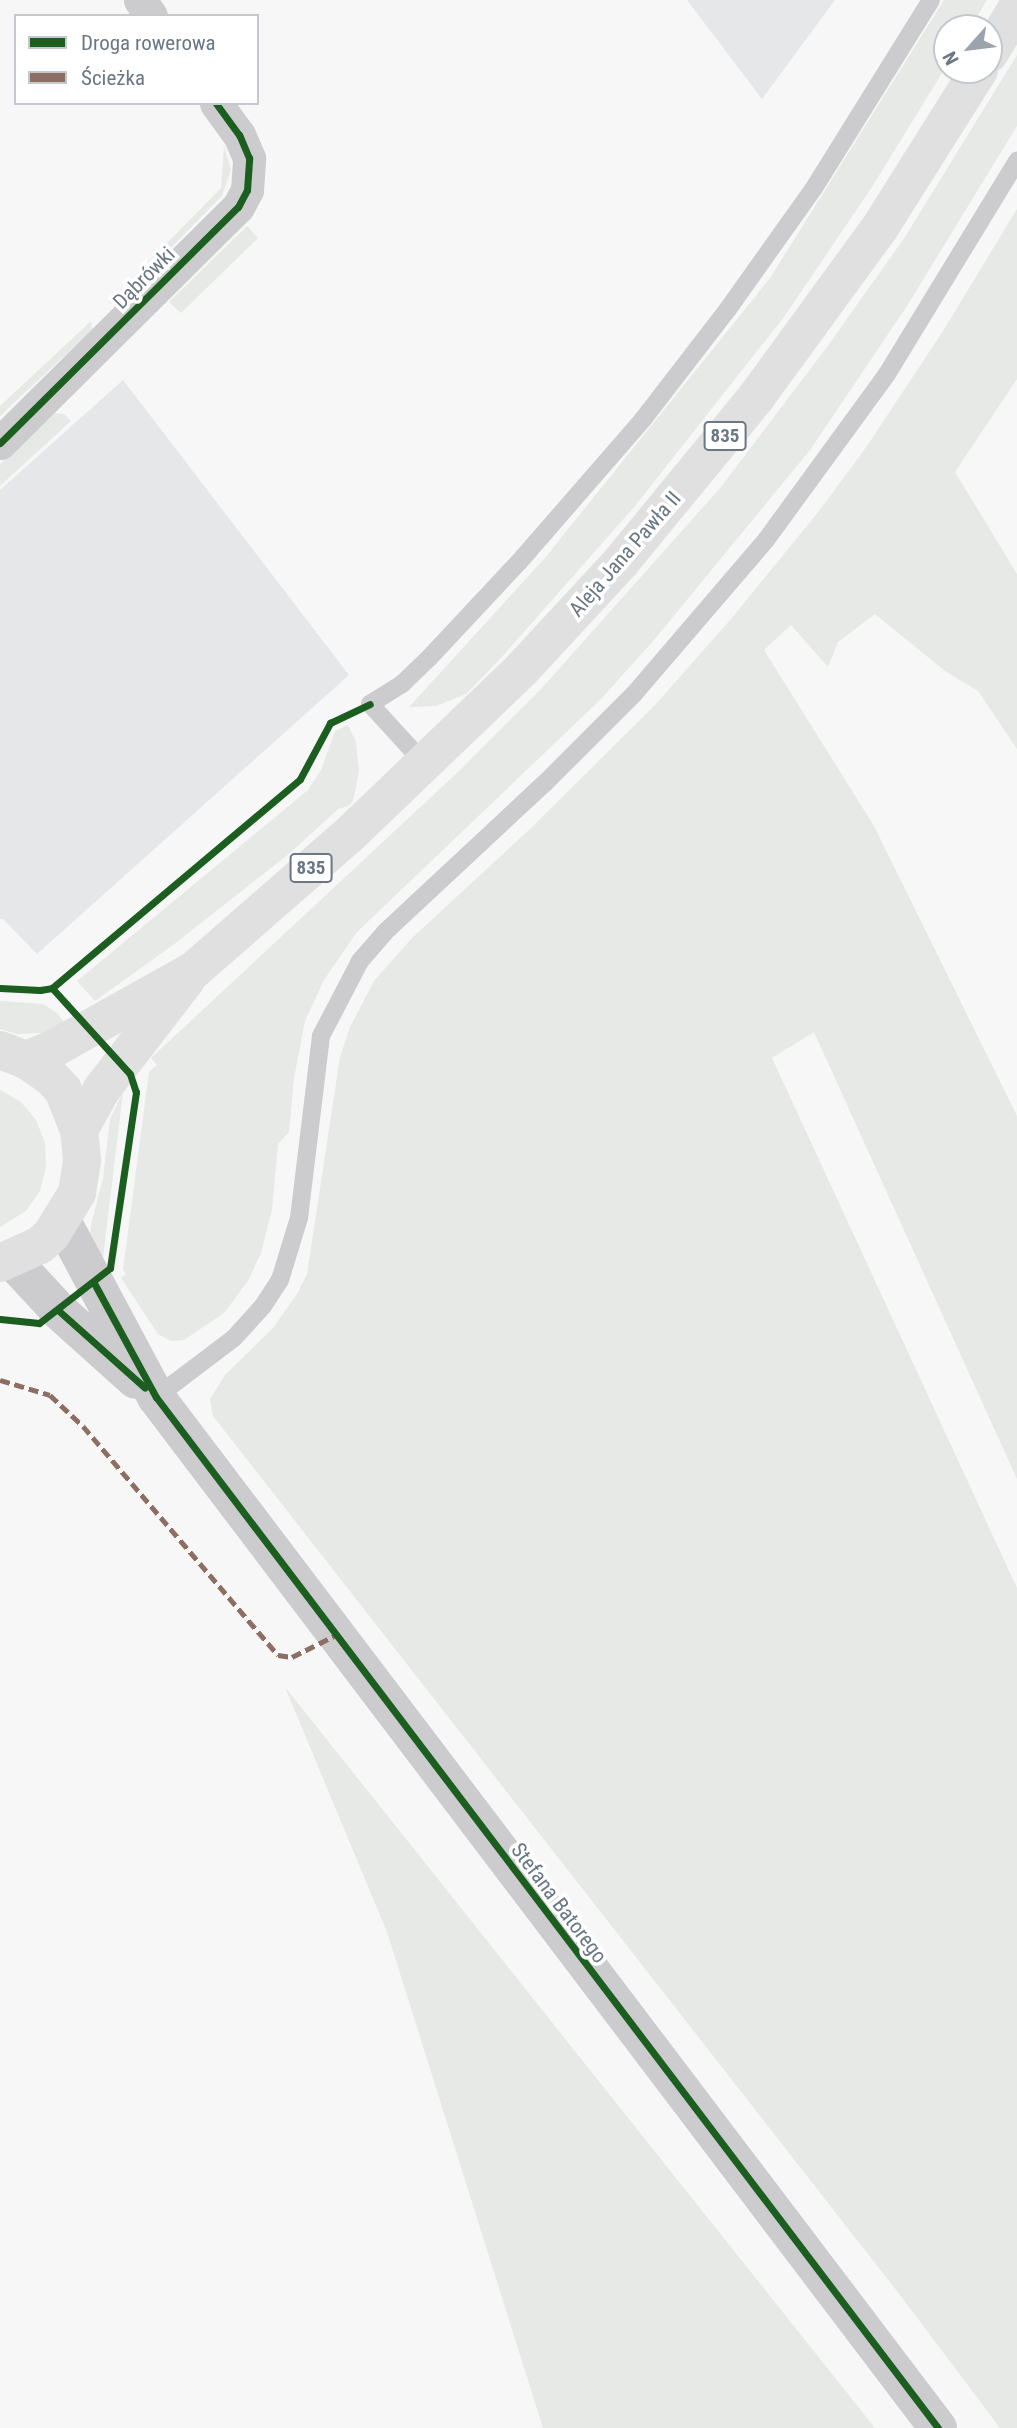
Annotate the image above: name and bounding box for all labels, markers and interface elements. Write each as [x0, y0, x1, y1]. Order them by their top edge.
legend [14, 14, 259, 105]
north arrow [933, 14, 1003, 84]
text: Droga rowerowa [81, 31, 216, 55]
text: N [938, 48, 964, 69]
text: Ścieżka [81, 66, 145, 90]
street label: Dąbrówki [108, 242, 180, 314]
road number: 835 [702, 420, 748, 452]
street label: Aleja Jana Pawła II [564, 486, 686, 622]
road number: 835 [288, 852, 334, 884]
street label: Stefana Batorego [506, 1838, 612, 1968]

